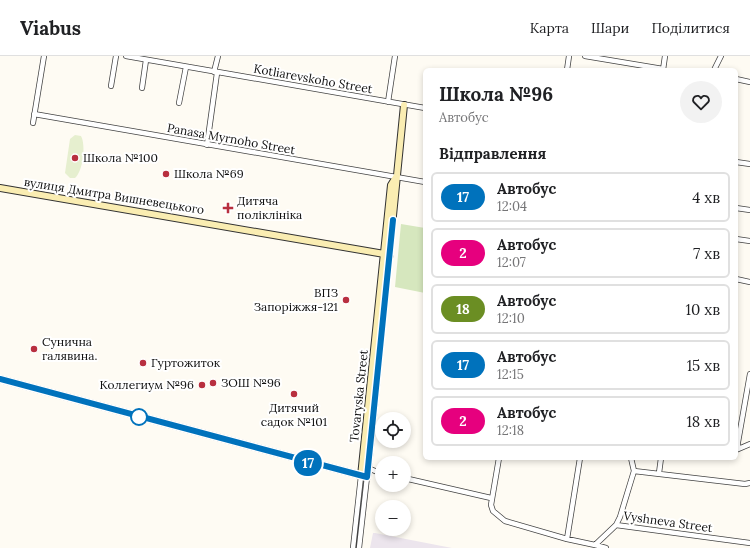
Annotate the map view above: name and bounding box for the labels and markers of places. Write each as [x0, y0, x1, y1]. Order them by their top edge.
place label: Школа №100 [83, 150, 158, 165]
marker: Школа №100 [70, 153, 80, 163]
place label: Школа №69 [174, 166, 244, 181]
marker: Школа №69 [161, 169, 171, 179]
place label: Дитяча поліклініка [237, 193, 302, 222]
marker: Дитяча поліклініка [222, 202, 234, 214]
place label: ВПЗ Запоріжжя-121 [254, 285, 338, 314]
marker: ВПЗ Запоріжжя-121 [341, 295, 351, 305]
place label: Сунична галявина. [42, 334, 98, 363]
marker: Сунична галявина. [29, 344, 39, 354]
place label: Гуртожиток [151, 355, 221, 370]
marker: Гуртожиток [138, 358, 148, 368]
place label: ЗОШ №96 [221, 375, 281, 390]
place label: Коллегиум №96 [99, 377, 194, 392]
marker: ЗОШ №96 [208, 378, 218, 388]
marker: Коллегиум №96 [197, 380, 207, 390]
marker: Дитячий садок №101 [289, 389, 299, 399]
place label: Дитячий садок №101 [261, 400, 327, 429]
unlabelled marker [130, 408, 148, 426]

